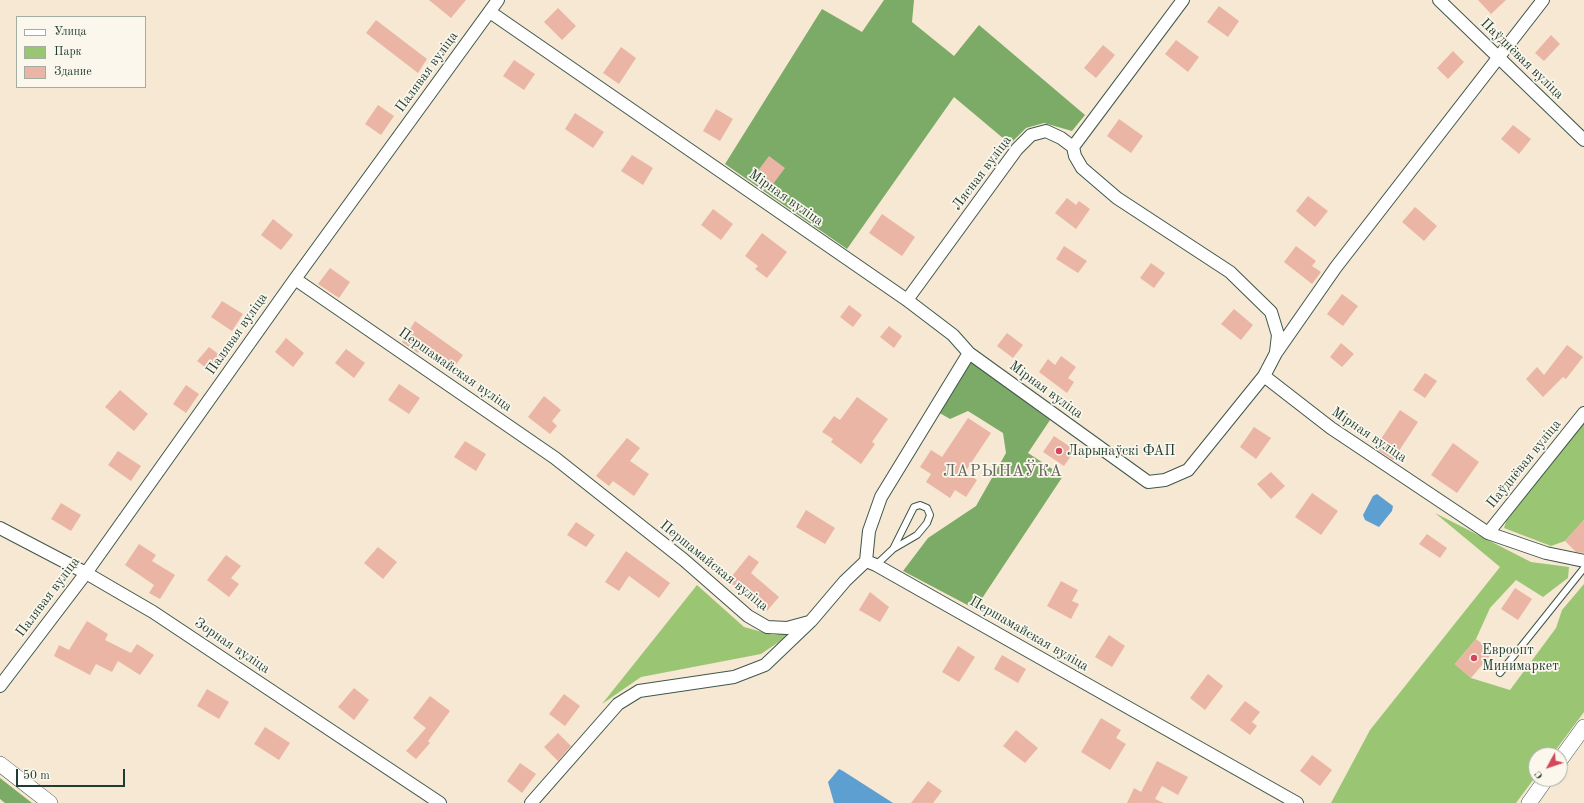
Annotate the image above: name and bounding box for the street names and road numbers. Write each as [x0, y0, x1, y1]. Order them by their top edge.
street label: Паўднёвая вуліца [1477, 15, 1567, 103]
street label: Палявая вуліца [392, 28, 462, 116]
street label: Лясная вуліца [949, 132, 1015, 214]
street label: Мірная вуліца [745, 166, 827, 230]
street label: Палявая вуліца [203, 290, 271, 378]
street label: Першамайская вуліца [395, 324, 515, 416]
street label: Мірная вуліца [1006, 358, 1086, 422]
street label: Мірная вуліца [1328, 404, 1410, 466]
street label: Паўднёвая вуліца [1483, 416, 1565, 512]
street label: Першамайская вуліца [656, 517, 772, 615]
street label: Палявая вуліца [12, 554, 84, 640]
street label: Першамайская вуліца [966, 593, 1092, 675]
street label: Зорная вуліца [191, 615, 273, 677]

